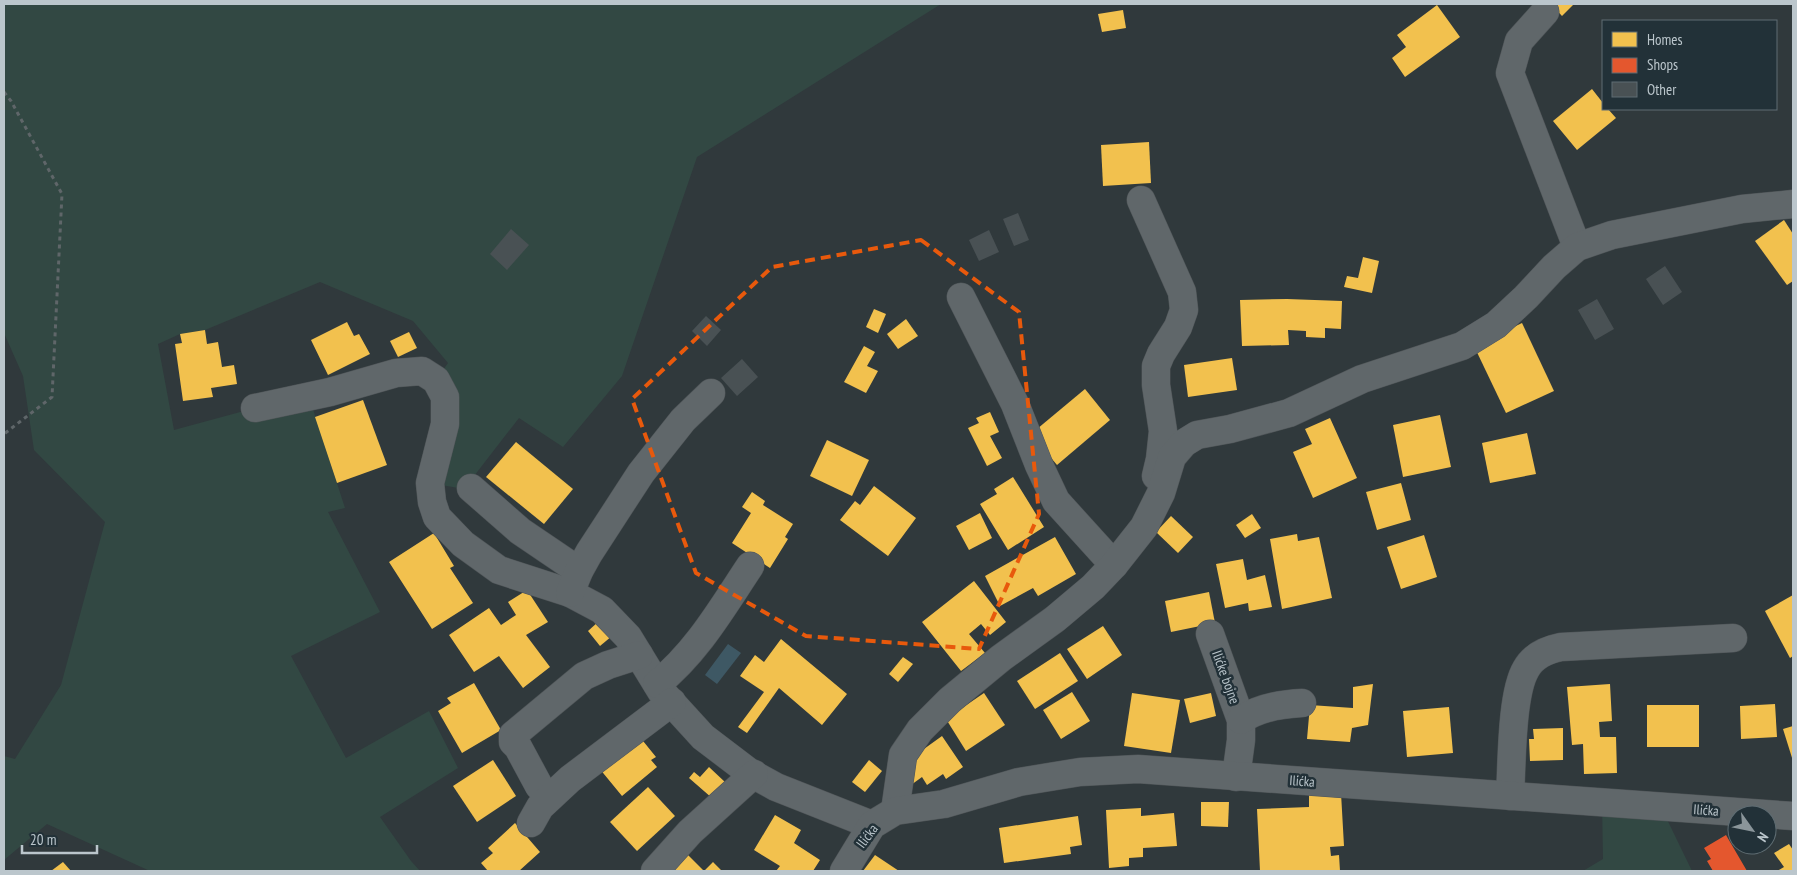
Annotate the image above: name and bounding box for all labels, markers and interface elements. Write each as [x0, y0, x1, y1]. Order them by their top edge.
legend [1602, 20, 1777, 110]
text: Homes [1647, 30, 1683, 49]
text: Shops [1647, 55, 1678, 74]
text: Other [1647, 80, 1677, 99]
street label: Ilićke bojne [1208, 648, 1244, 706]
street label: Ilićka [1289, 771, 1315, 791]
street label: Ilićka [1693, 800, 1719, 820]
north arrow [1727, 805, 1777, 855]
street label: Ilićka [852, 820, 882, 852]
scale bar [22, 822, 98, 854]
text: N [1753, 829, 1773, 845]
text: 20 m [30, 830, 56, 849]

